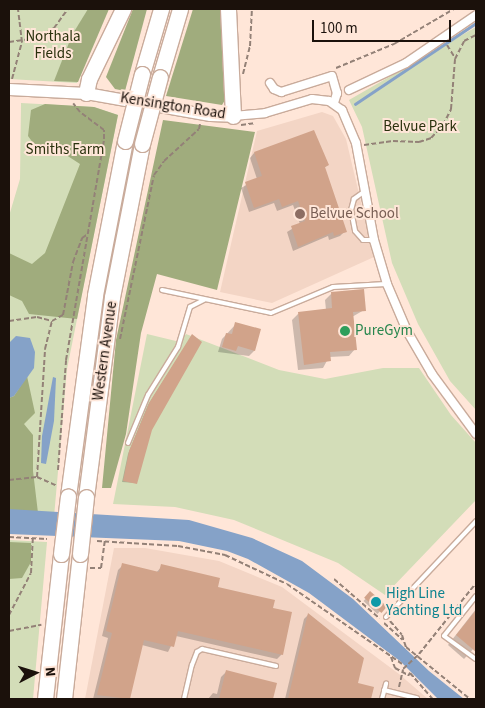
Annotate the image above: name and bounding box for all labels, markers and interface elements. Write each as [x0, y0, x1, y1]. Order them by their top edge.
scale bar [315, 10, 454, 42]
text: 100 m [320, 18, 358, 39]
park label: Northala Fields [25, 27, 81, 62]
street label: Kensington Road [119, 89, 227, 123]
park label: Belvue Park [383, 118, 457, 136]
park label: Smiths Farm [26, 141, 104, 159]
place label: Belvue School [310, 205, 399, 223]
marker: Belvue School [294, 208, 306, 220]
street label: Western Avenue [89, 300, 121, 402]
place label: PureGym [355, 322, 413, 340]
marker: PureGym [339, 325, 351, 337]
place label: High Line Yachting Ltd [386, 584, 462, 619]
marker: High Line Yachting Ltd [370, 596, 382, 608]
north arrow [10, 648, 60, 698]
text: N [40, 666, 60, 677]

